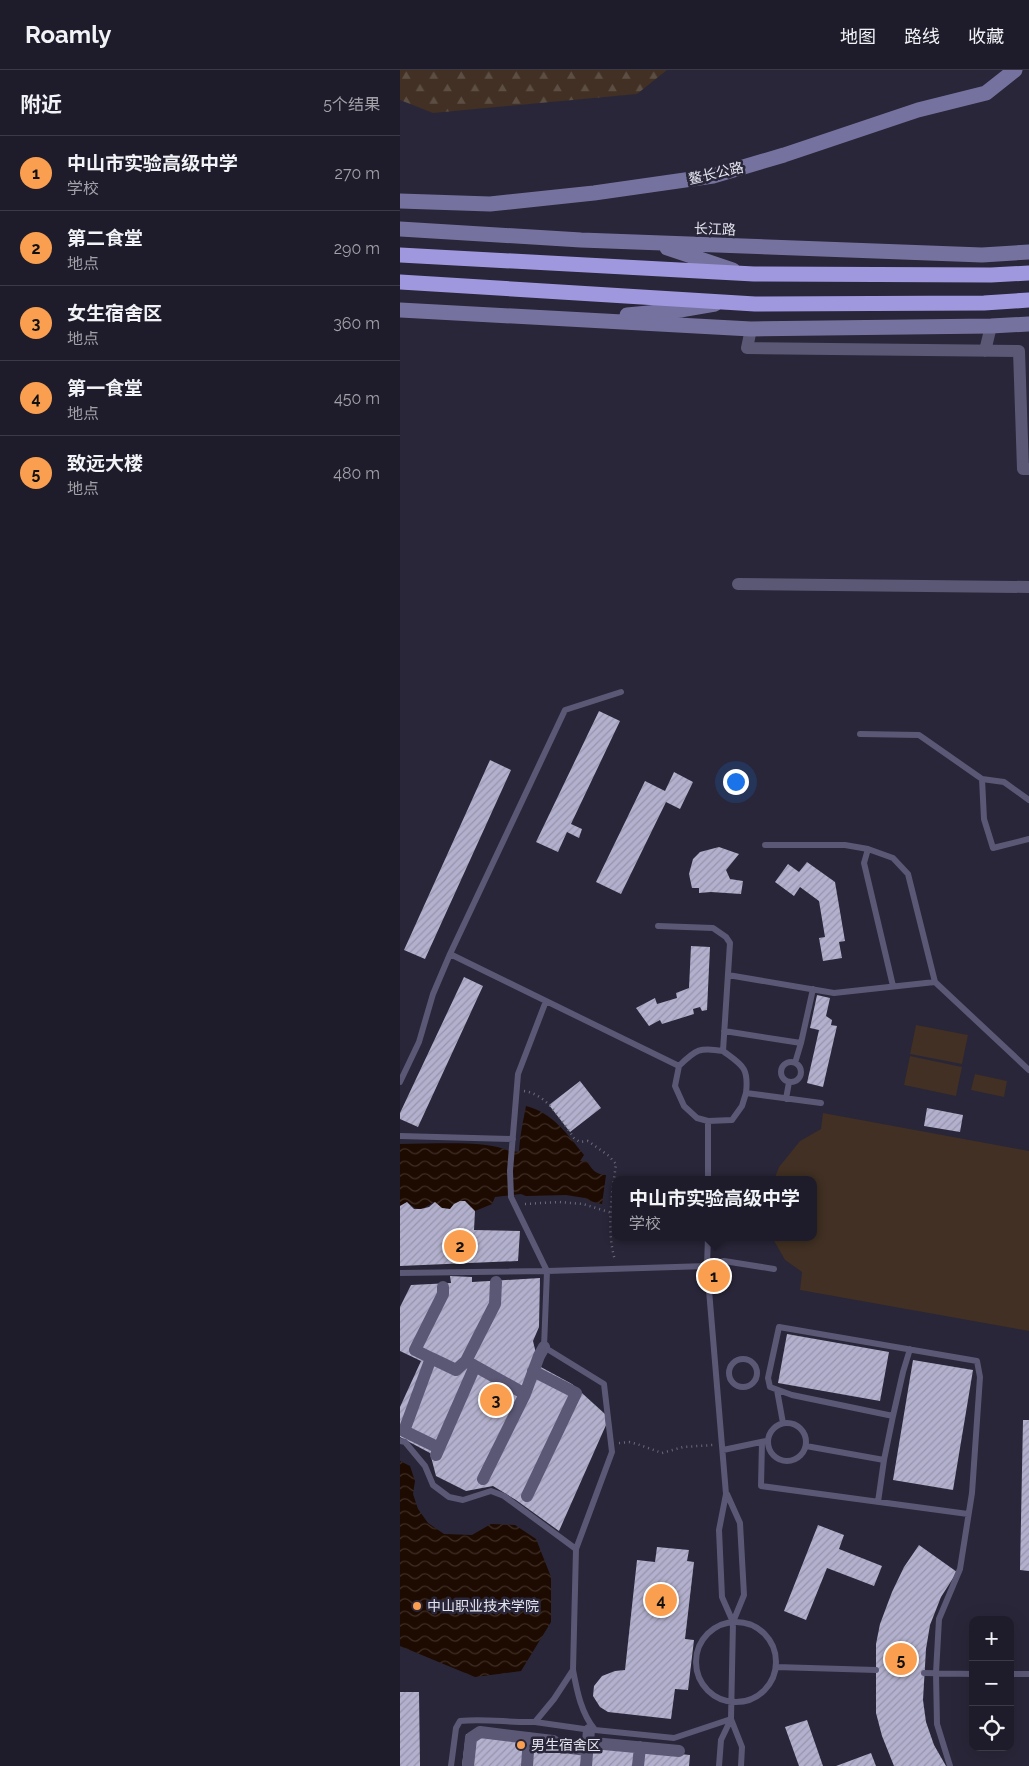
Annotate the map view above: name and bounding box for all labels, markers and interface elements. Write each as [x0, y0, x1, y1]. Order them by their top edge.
text: Roamly [25, 20, 111, 49]
text: 地图 [840, 26, 876, 47]
text: 路线 [904, 26, 940, 47]
text: 收藏 [968, 26, 1004, 47]
text: 附近 [20, 92, 62, 117]
text: 5个结果 [323, 95, 380, 114]
text: 中山市实验高级中学 [67, 152, 238, 174]
street label: 鳌长公路 [687, 159, 745, 187]
text: 1 [32, 164, 40, 183]
text: 270 m [335, 164, 380, 183]
text: 学校 [67, 179, 99, 198]
street label: 长江路 [694, 220, 736, 238]
text: 第二食堂 [67, 227, 143, 249]
text: 2 [31, 239, 41, 258]
text: 290 m [334, 239, 380, 258]
text: 地点 [67, 254, 99, 273]
text: 女生宿舍区 [67, 302, 162, 324]
text: 3 [32, 314, 40, 333]
text: 360 m [333, 314, 380, 333]
text: 地点 [67, 329, 99, 348]
text: 第一食堂 [67, 377, 143, 399]
text: 4 [31, 389, 41, 408]
text: 450 m [334, 389, 380, 408]
text: 地点 [67, 404, 99, 423]
text: 致远大楼 [67, 452, 143, 474]
text: 5 [32, 464, 40, 483]
text: 480 m [333, 464, 380, 483]
text: 地点 [67, 479, 99, 498]
your location [723, 769, 749, 795]
popup [612, 1176, 817, 1241]
text: 中山市实验高级中学 [629, 1187, 800, 1209]
text: 学校 [629, 1214, 661, 1233]
pin: 2 [444, 1227, 476, 1265]
pin: 1 [698, 1257, 730, 1295]
pin: 3 [480, 1381, 512, 1419]
pin: 4 [645, 1581, 677, 1619]
place label: 中山职业技术学院 [427, 1598, 539, 1614]
marker: 中山职业技术学院 [411, 1600, 423, 1612]
map controls [969, 1616, 1014, 1751]
button: + [969, 1616, 1014, 1661]
pin: 5 [885, 1640, 917, 1678]
button: − [969, 1661, 1014, 1706]
button: locate [969, 1706, 1014, 1751]
place label: 男生宿舍区 [531, 1737, 601, 1753]
marker: 男生宿舍区 [515, 1739, 527, 1751]

